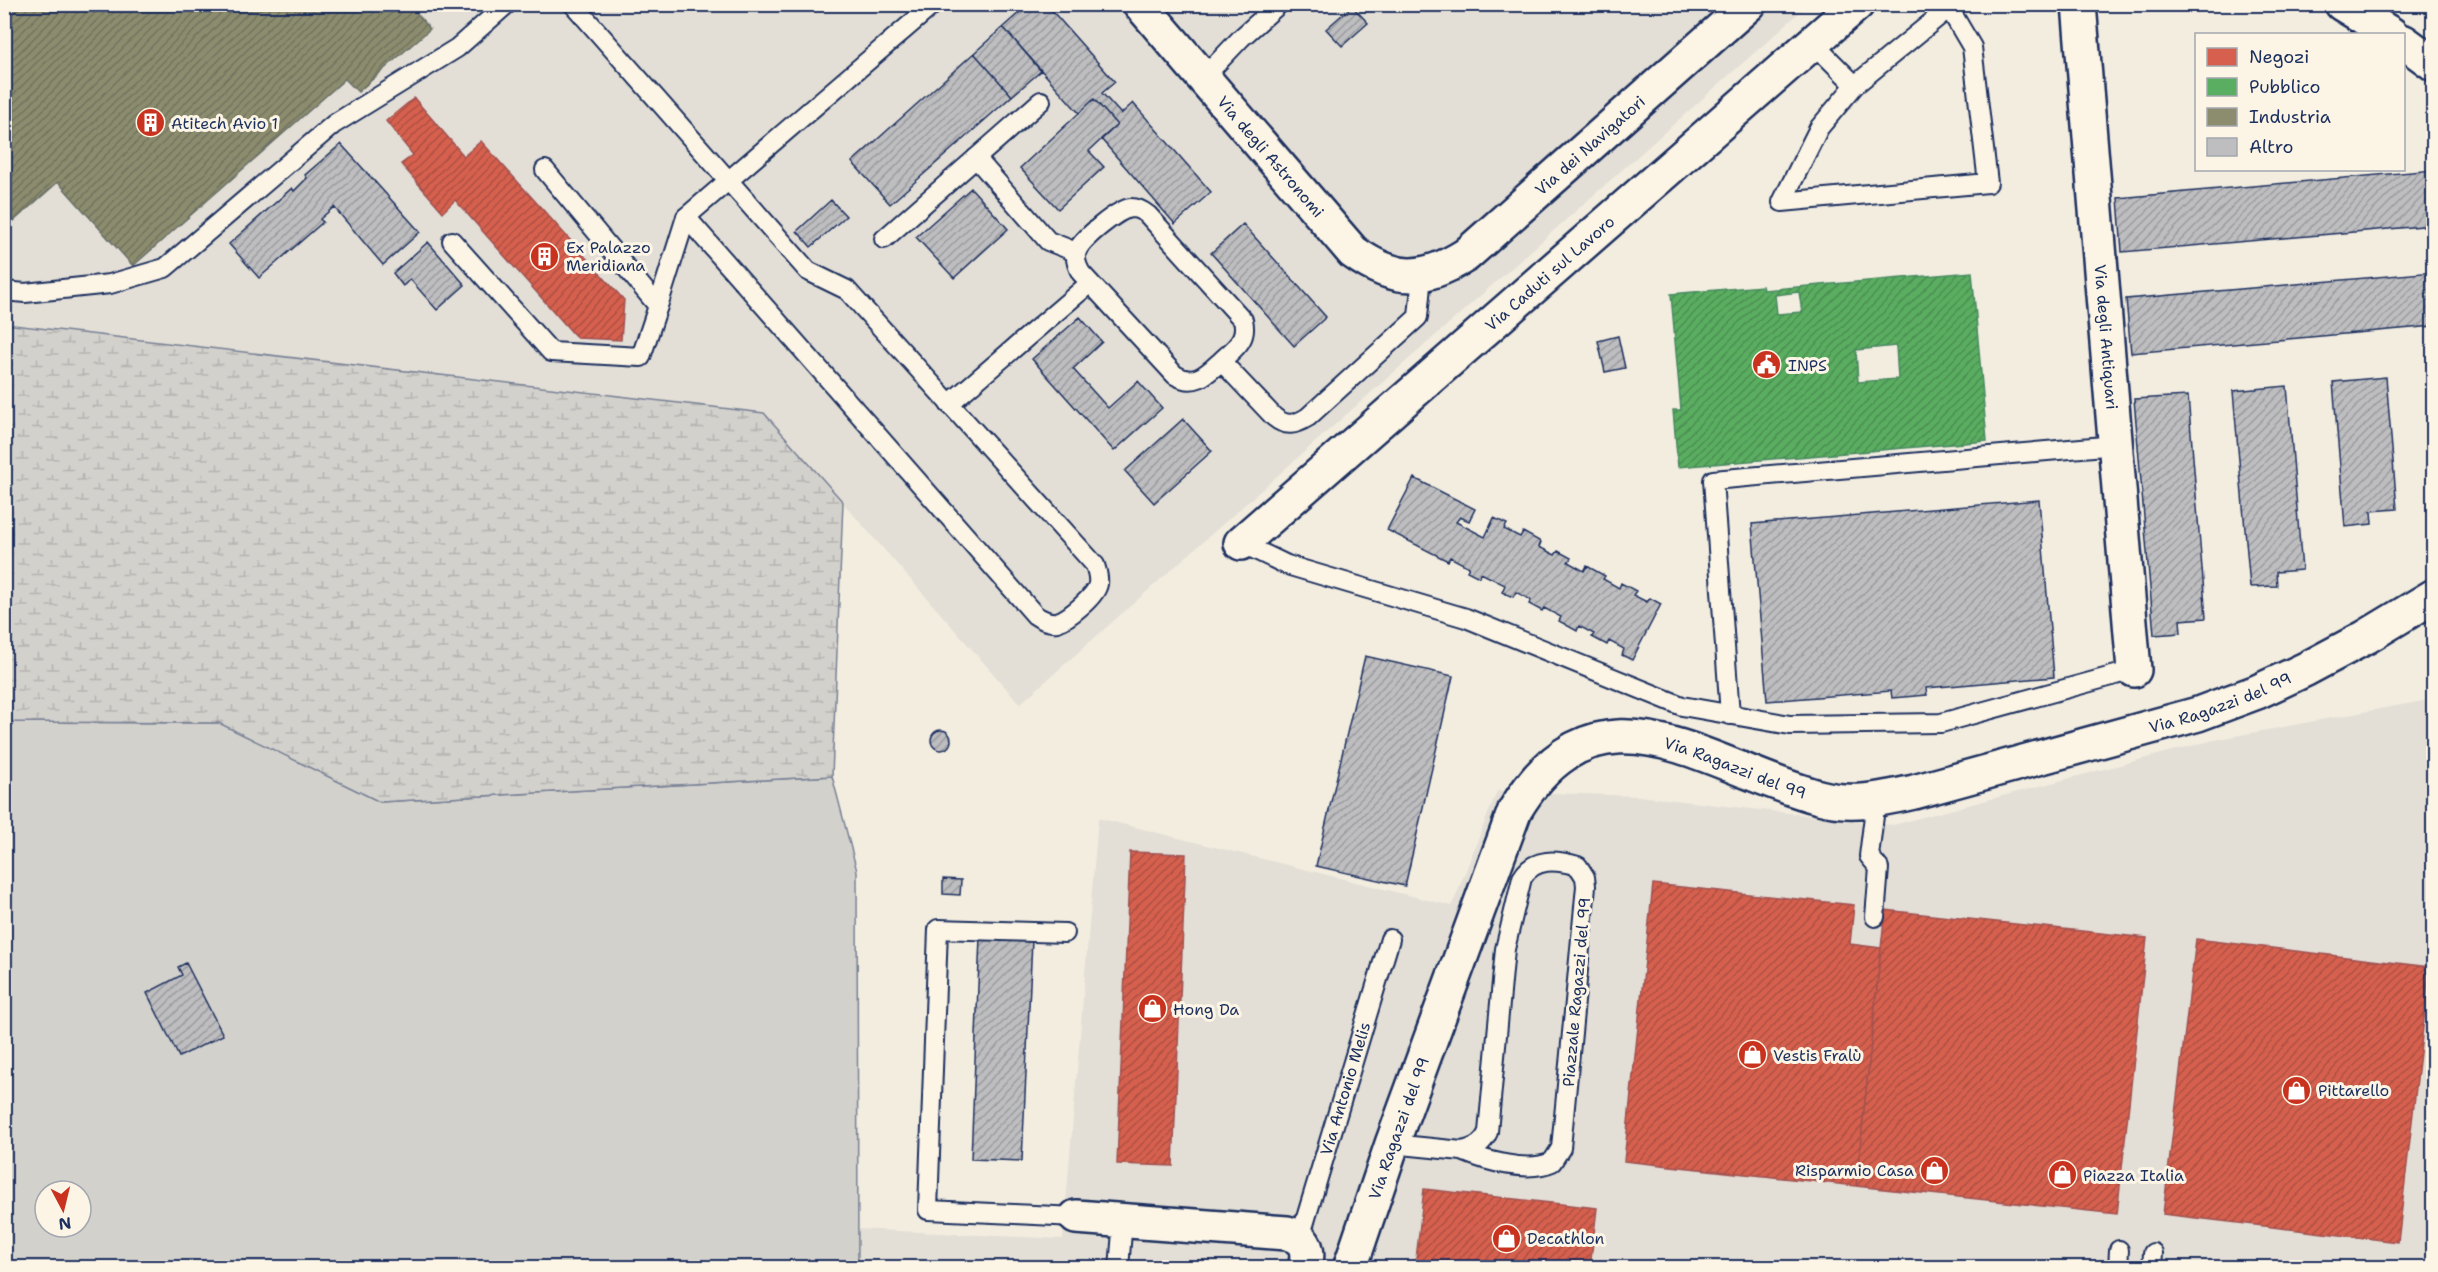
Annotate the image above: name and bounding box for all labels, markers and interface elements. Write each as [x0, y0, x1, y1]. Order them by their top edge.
legend [2195, 33, 2405, 171]
text: Negozi [2249, 45, 2309, 69]
text: Pubblico [2249, 75, 2320, 99]
street label: Via dei Navigatori [1531, 91, 1650, 200]
street label: Via degli Astronomi [1212, 92, 1329, 222]
text: Industria [2249, 105, 2331, 129]
building icon: Atitech Avio 1 [134, 107, 166, 139]
place label: Atitech Avio 1 [171, 113, 278, 134]
text: Altro [2249, 135, 2293, 159]
street label: Via Caduti sul Lavoro [1481, 211, 1619, 336]
place label: Ex Palazzo Meridiana [566, 237, 651, 276]
building icon: Ex Palazzo Meridiana [529, 240, 561, 272]
street label: Via degli Antiquari [2090, 263, 2122, 410]
public building icon: INPS [1751, 349, 1783, 381]
place label: INPS [1788, 355, 1827, 376]
street label: Via Ragazzi del 99 [2147, 667, 2295, 738]
street label: Via Ragazzi del 99 [1662, 732, 1809, 804]
street label: Piazzale Ragazzi del 99 [1558, 896, 1595, 1088]
shop icon: Hong Da [1136, 993, 1168, 1025]
place label: Hong Da [1173, 999, 1239, 1020]
street label: Via Antonio Melis [1316, 1020, 1375, 1158]
shop icon: Vestis Fralù [1736, 1039, 1768, 1071]
place label: Vestis Fralù [1773, 1045, 1862, 1066]
street label: Via Ragazzi del 99 [1364, 1054, 1434, 1202]
shop icon: Pittarello [2281, 1074, 2313, 1106]
place label: Pittarello [2318, 1080, 2389, 1101]
shop icon: Risparmio Casa [1919, 1154, 1951, 1186]
shop icon: Piazza Italia [2046, 1159, 2078, 1191]
place label: Risparmio Casa [1795, 1160, 1914, 1181]
place label: Piazza Italia [2083, 1165, 2184, 1186]
north arrow [33, 1179, 93, 1239]
text: N [57, 1212, 72, 1235]
shop icon: Decathlon [1490, 1222, 1522, 1254]
place label: Decathlon [1527, 1228, 1605, 1249]

